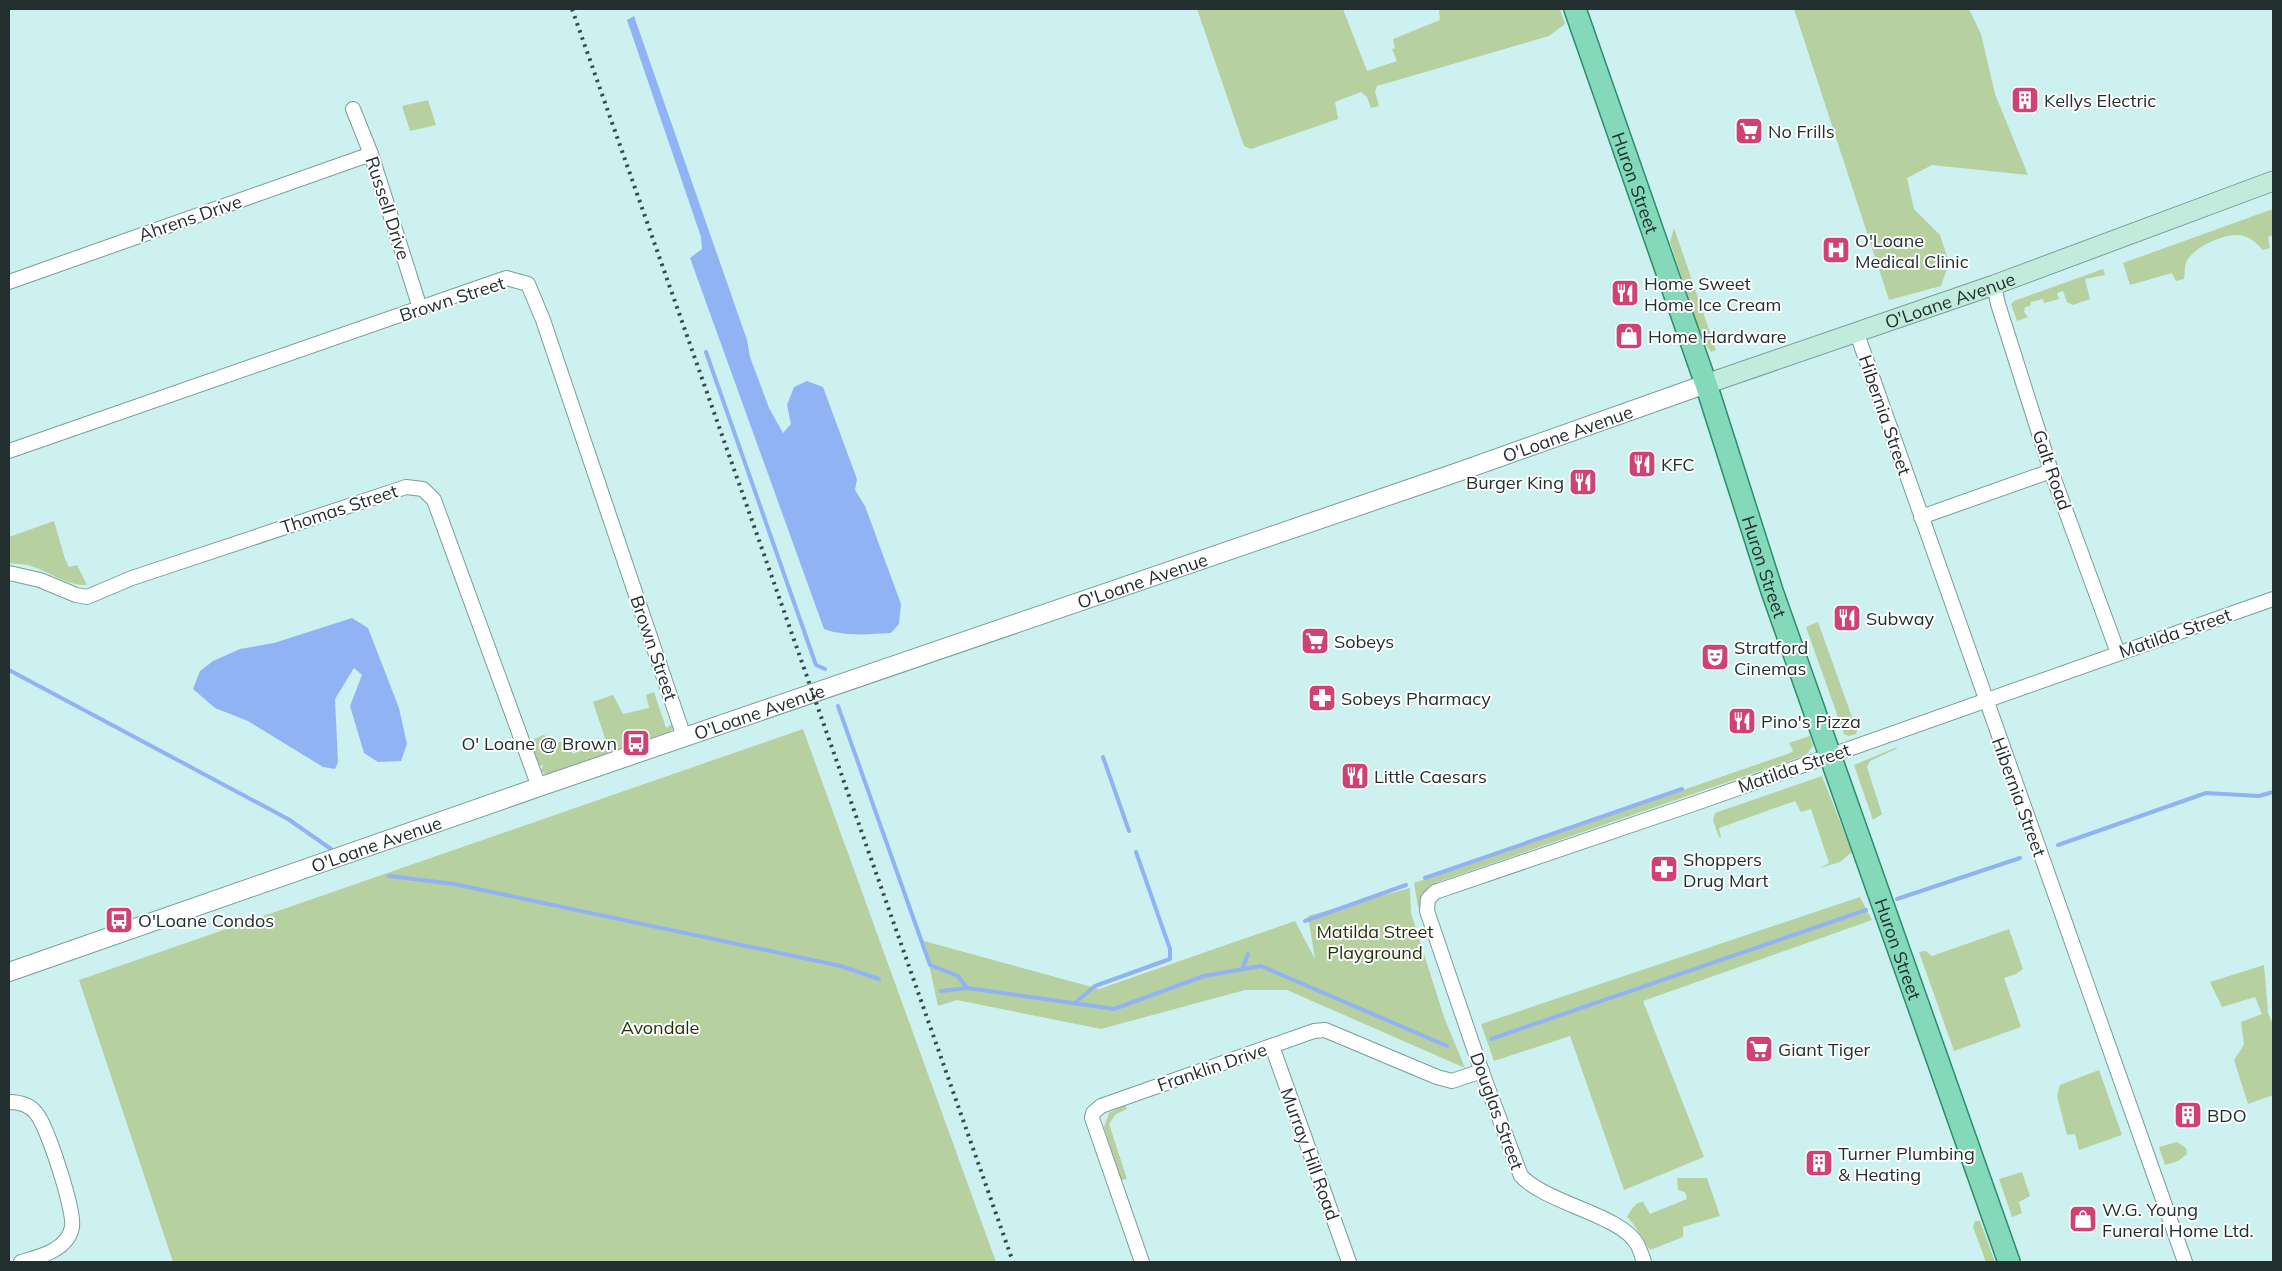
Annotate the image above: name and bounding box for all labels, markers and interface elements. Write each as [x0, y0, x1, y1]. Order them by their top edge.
building icon: Kellys Electric [2010, 85, 2040, 115]
place label: Kellys Electric [2044, 89, 2156, 112]
supermarket icon: No Frills [1734, 116, 1764, 146]
place label: No Frills [1768, 120, 1835, 143]
street label: Huron Street [1607, 129, 1664, 237]
street label: Russell Drive [360, 153, 416, 263]
street label: Ahrens Drive [135, 190, 245, 246]
place label: O'Loane Medical Clinic [1855, 229, 1969, 273]
hospital icon: O'Loane Medical Clinic [1821, 235, 1851, 265]
street label: O'Loane Avenue [1882, 267, 2018, 333]
street label: Brown Street [396, 271, 508, 327]
place label: Home Sweet Home Ice Cream [1644, 272, 1781, 316]
restaurant icon: Home Sweet Home Ice Cream [1610, 278, 1640, 308]
shop icon: Home Hardware [1614, 321, 1644, 351]
place label: Home Hardware [1648, 325, 1787, 348]
street label: Hibernia Street [1854, 352, 1916, 478]
street label: O'Loane Avenue [1499, 400, 1636, 467]
street label: Galt Road [2028, 427, 2076, 513]
restaurant icon: KFC [1627, 449, 1657, 479]
place label: KFC [1661, 453, 1695, 476]
restaurant icon: Burger King [1568, 467, 1598, 497]
place label: Burger King [1466, 471, 1564, 494]
street label: Thomas Street [278, 479, 400, 539]
street label: Huron Street [1737, 513, 1792, 621]
street label: O'Loane Avenue [1074, 547, 1211, 613]
street label: Brown Street [625, 593, 683, 703]
restaurant icon: Subway [1832, 603, 1862, 633]
street label: Matilda Street [2116, 603, 2234, 663]
place label: Subway [1866, 607, 1934, 630]
supermarket icon: Sobeys [1300, 626, 1330, 656]
place label: Sobeys [1334, 630, 1394, 653]
place label: Stratford Cinemas [1734, 636, 1808, 680]
theatre icon: Stratford Cinemas [1700, 642, 1730, 672]
street label: O'Loane Avenue [691, 679, 827, 745]
pharmacy icon: Sobeys Pharmacy [1307, 683, 1337, 713]
place label: Sobeys Pharmacy [1341, 687, 1491, 710]
restaurant icon: Pino's Pizza [1727, 706, 1757, 736]
place label: Pino's Pizza [1761, 710, 1861, 733]
bus stop icon: O' Loane @ Brown [621, 728, 651, 758]
place label: O' Loane @ Brown [461, 732, 617, 755]
street label: Hibernia Street [1987, 734, 2051, 860]
street label: Matilda Street [1735, 738, 1853, 798]
restaurant icon: Little Caesars [1340, 761, 1370, 791]
place label: Little Caesars [1374, 765, 1487, 788]
street label: O'Loane Avenue [308, 810, 445, 877]
place label: Shoppers Drug Mart [1683, 848, 1768, 892]
pharmacy icon: Shoppers Drug Mart [1649, 854, 1679, 884]
street label: Huron Street [1870, 895, 1927, 1003]
bus stop icon: O'Loane Condos [104, 905, 134, 935]
place label: O'Loane Condos [138, 909, 274, 932]
park label: Matilda Street Playground [1316, 920, 1434, 964]
park label: Avondale [621, 1016, 699, 1039]
supermarket icon: Giant Tiger [1744, 1034, 1774, 1064]
street label: Franklin Drive [1154, 1038, 1270, 1096]
place label: Giant Tiger [1778, 1038, 1871, 1061]
street label: Douglas Street [1465, 1049, 1529, 1173]
street label: Murray Hill Road [1275, 1085, 1345, 1223]
building icon: BDO [2173, 1100, 2203, 1130]
place label: BDO [2207, 1104, 2247, 1127]
place label: Turner Plumbing & Heating [1838, 1142, 1975, 1186]
building icon: Turner Plumbing & Heating [1804, 1148, 1834, 1178]
place label: W.G. Young Funeral Home Ltd. [2102, 1198, 2254, 1242]
shop icon: W.G. Young Funeral Home Ltd. [2068, 1204, 2098, 1234]

